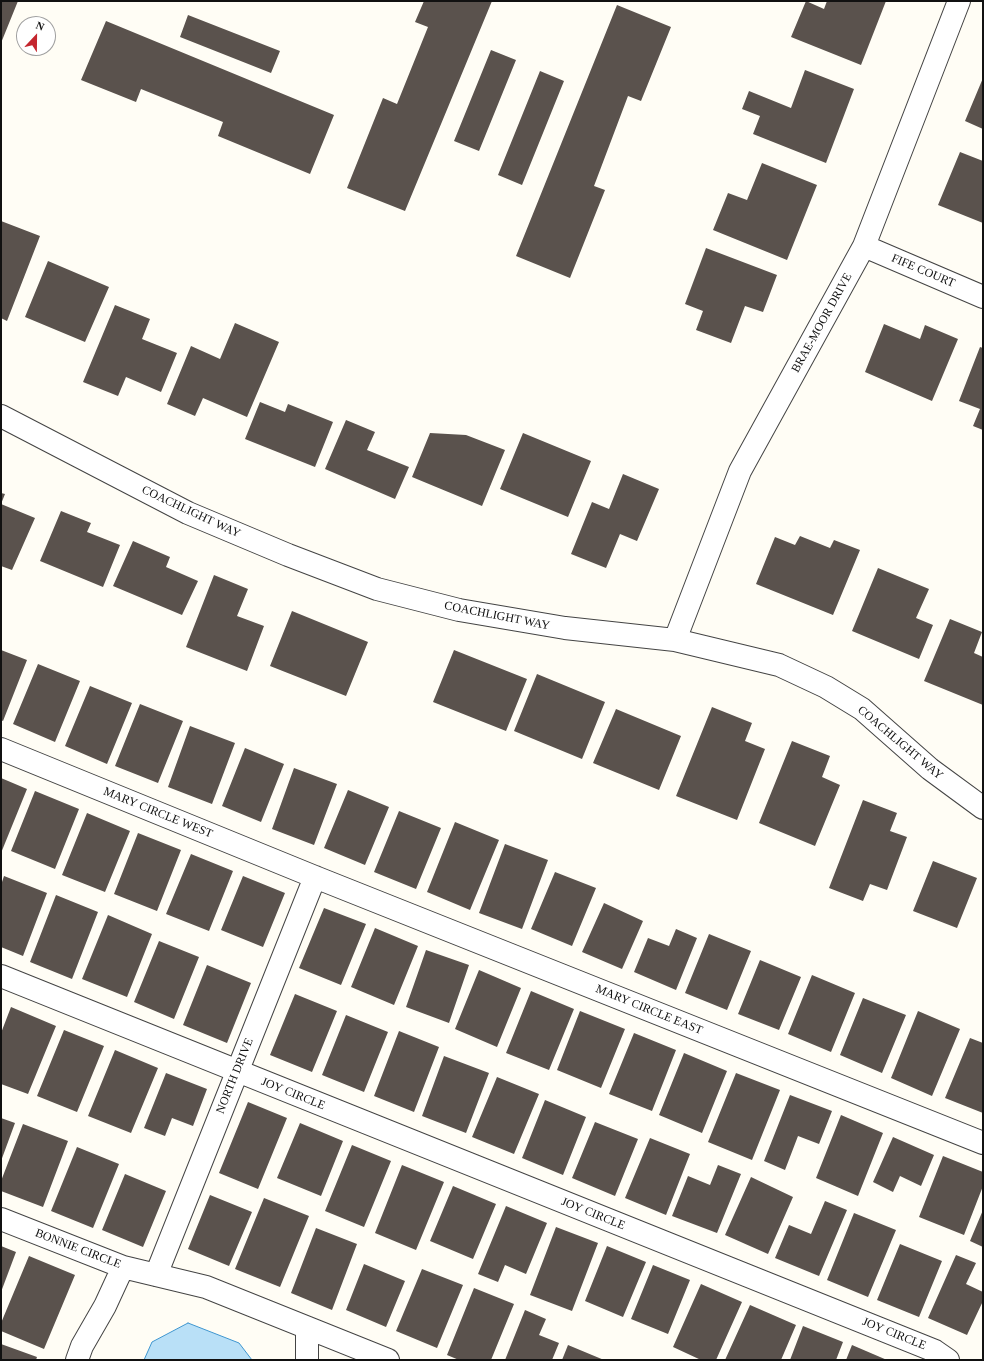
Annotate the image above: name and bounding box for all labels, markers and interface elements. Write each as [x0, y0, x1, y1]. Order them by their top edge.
north arrow [16, 16, 56, 56]
text: N [34, 19, 46, 33]
street label: FIFE COURT [889, 251, 957, 291]
street label: BRAE-MOOR DRIVE [789, 271, 855, 375]
street label: COACHLIGHT WAY [139, 483, 243, 541]
street label: COACHLIGHT WAY [443, 599, 551, 633]
street label: COACHLIGHT WAY [854, 703, 946, 783]
street label: MARY CIRCLE WEST [101, 784, 215, 842]
street label: MARY CIRCLE EAST [593, 982, 705, 1038]
street label: NORTH DRIVE [213, 1036, 257, 1116]
street label: JOY CIRCLE [259, 1075, 327, 1113]
street label: JOY CIRCLE [559, 1195, 627, 1233]
street label: BONNIE CIRCLE [33, 1226, 123, 1272]
street label: JOY CIRCLE [860, 1315, 928, 1353]

